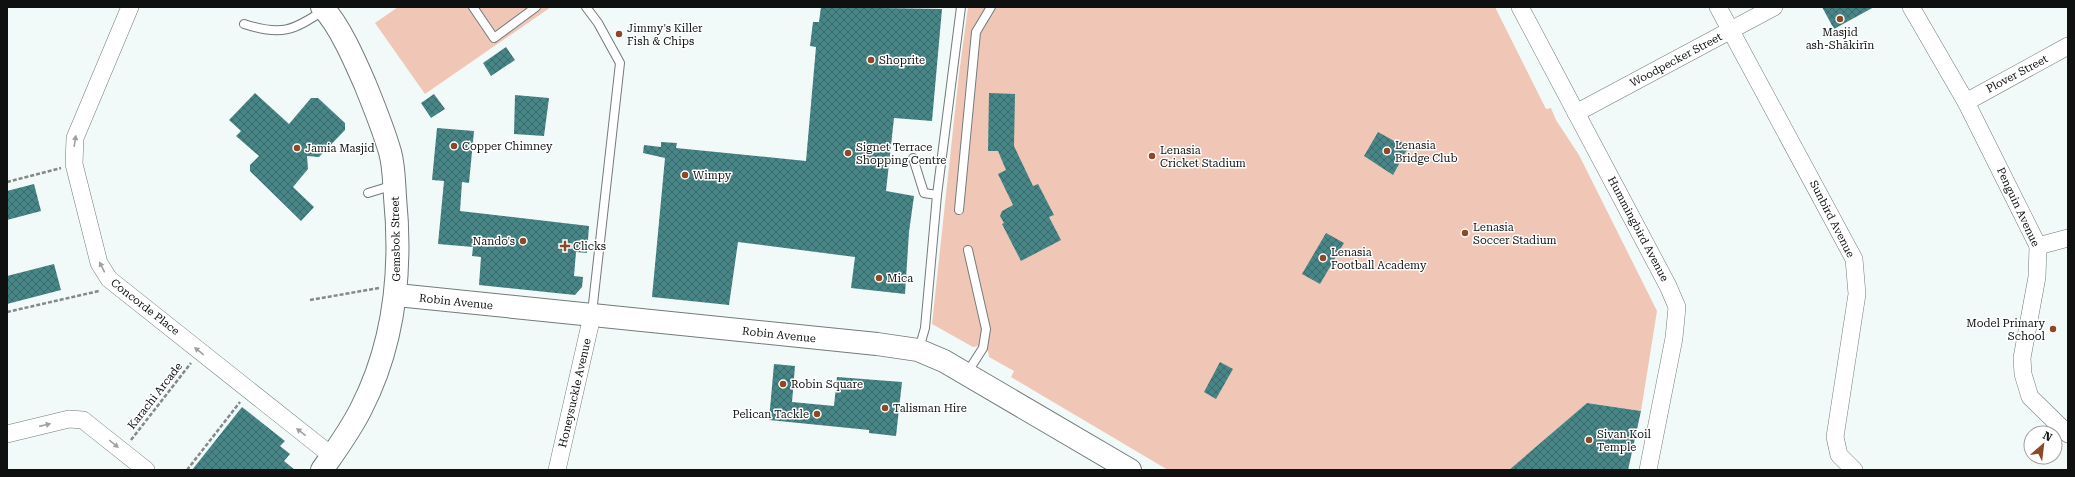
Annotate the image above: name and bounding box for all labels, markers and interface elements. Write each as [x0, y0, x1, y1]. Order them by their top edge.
marker: Masjid ash-Shākirīn [1835, 14, 1845, 24]
place label: Jimmy's Killer Fish & Chips [627, 22, 703, 48]
place label: Masjid ash-Shākirīn [1806, 26, 1874, 52]
marker: Jimmy's Killer Fish & Chips [614, 29, 624, 39]
street label: Woodpecker Street [1628, 30, 1724, 90]
street label: Plover Street [1984, 52, 2050, 96]
place label: Shoprite [879, 54, 925, 67]
marker: Shoprite [866, 55, 876, 65]
one-way arrow [73, 135, 79, 147]
place label: Lenasia Bridge Club [1395, 139, 1457, 165]
place label: Copper Chimney [462, 140, 553, 153]
marker: Copper Chimney [449, 141, 459, 151]
place label: Signet Terrace Shopping Centre [856, 141, 946, 167]
place label: Jamia Masjid [305, 142, 375, 155]
marker: Jamia Masjid [292, 143, 302, 153]
place label: Lenasia Cricket Stadium [1160, 144, 1246, 170]
marker: Lenasia Bridge Club [1382, 146, 1392, 156]
marker: Signet Terrace Shopping Centre [843, 148, 853, 158]
marker: Lenasia Cricket Stadium [1147, 151, 1157, 161]
street label: Penguin Avenue [1994, 165, 2042, 249]
place label: Wimpy [693, 169, 732, 182]
marker: Wimpy [680, 170, 690, 180]
street label: Hummingbird Avenue [1605, 174, 1671, 284]
street label: Sunbird Avenue [1807, 178, 1857, 260]
street label: Gemsbok Street [389, 196, 403, 282]
place label: Lenasia Soccer Stadium [1473, 221, 1557, 247]
marker: Lenasia Soccer Stadium [1460, 228, 1470, 238]
place label: Nando's [473, 235, 515, 248]
marker: Nando's [518, 236, 528, 246]
place label: Clicks [573, 240, 606, 253]
marker: Clicks [560, 241, 570, 251]
place label: Lenasia Football Academy [1331, 246, 1427, 272]
marker: Lenasia Football Academy [1318, 253, 1328, 263]
one-way arrow [99, 261, 105, 273]
place label: Mica [887, 272, 913, 285]
marker: Mica [874, 273, 884, 283]
street label: Concorde Place [108, 276, 182, 338]
street label: Robin Avenue [418, 292, 494, 312]
place label: Model Primary School [1966, 317, 2046, 343]
marker: Model Primary School [2048, 324, 2058, 334]
street label: Robin Avenue [741, 325, 817, 345]
street label: Honeysuckle Avenue [556, 337, 594, 449]
one-way arrow [194, 347, 205, 355]
street label: Karachi Arcade [125, 360, 185, 432]
place label: Robin Square [791, 378, 863, 391]
marker: Robin Square [778, 379, 788, 389]
place label: Talisman Hire [893, 402, 967, 415]
marker: Talisman Hire [880, 403, 890, 413]
place label: Pelican Tackle [733, 408, 809, 421]
marker: Pelican Tackle [812, 409, 822, 419]
one-way arrow [39, 422, 51, 428]
north arrow [2023, 425, 2063, 465]
one-way arrow [296, 427, 307, 436]
place label: Sivan Koil Temple [1597, 428, 1651, 454]
text: N [2041, 429, 2055, 445]
marker: Sivan Koil Temple [1584, 435, 1594, 445]
one-way arrow [108, 440, 119, 448]

